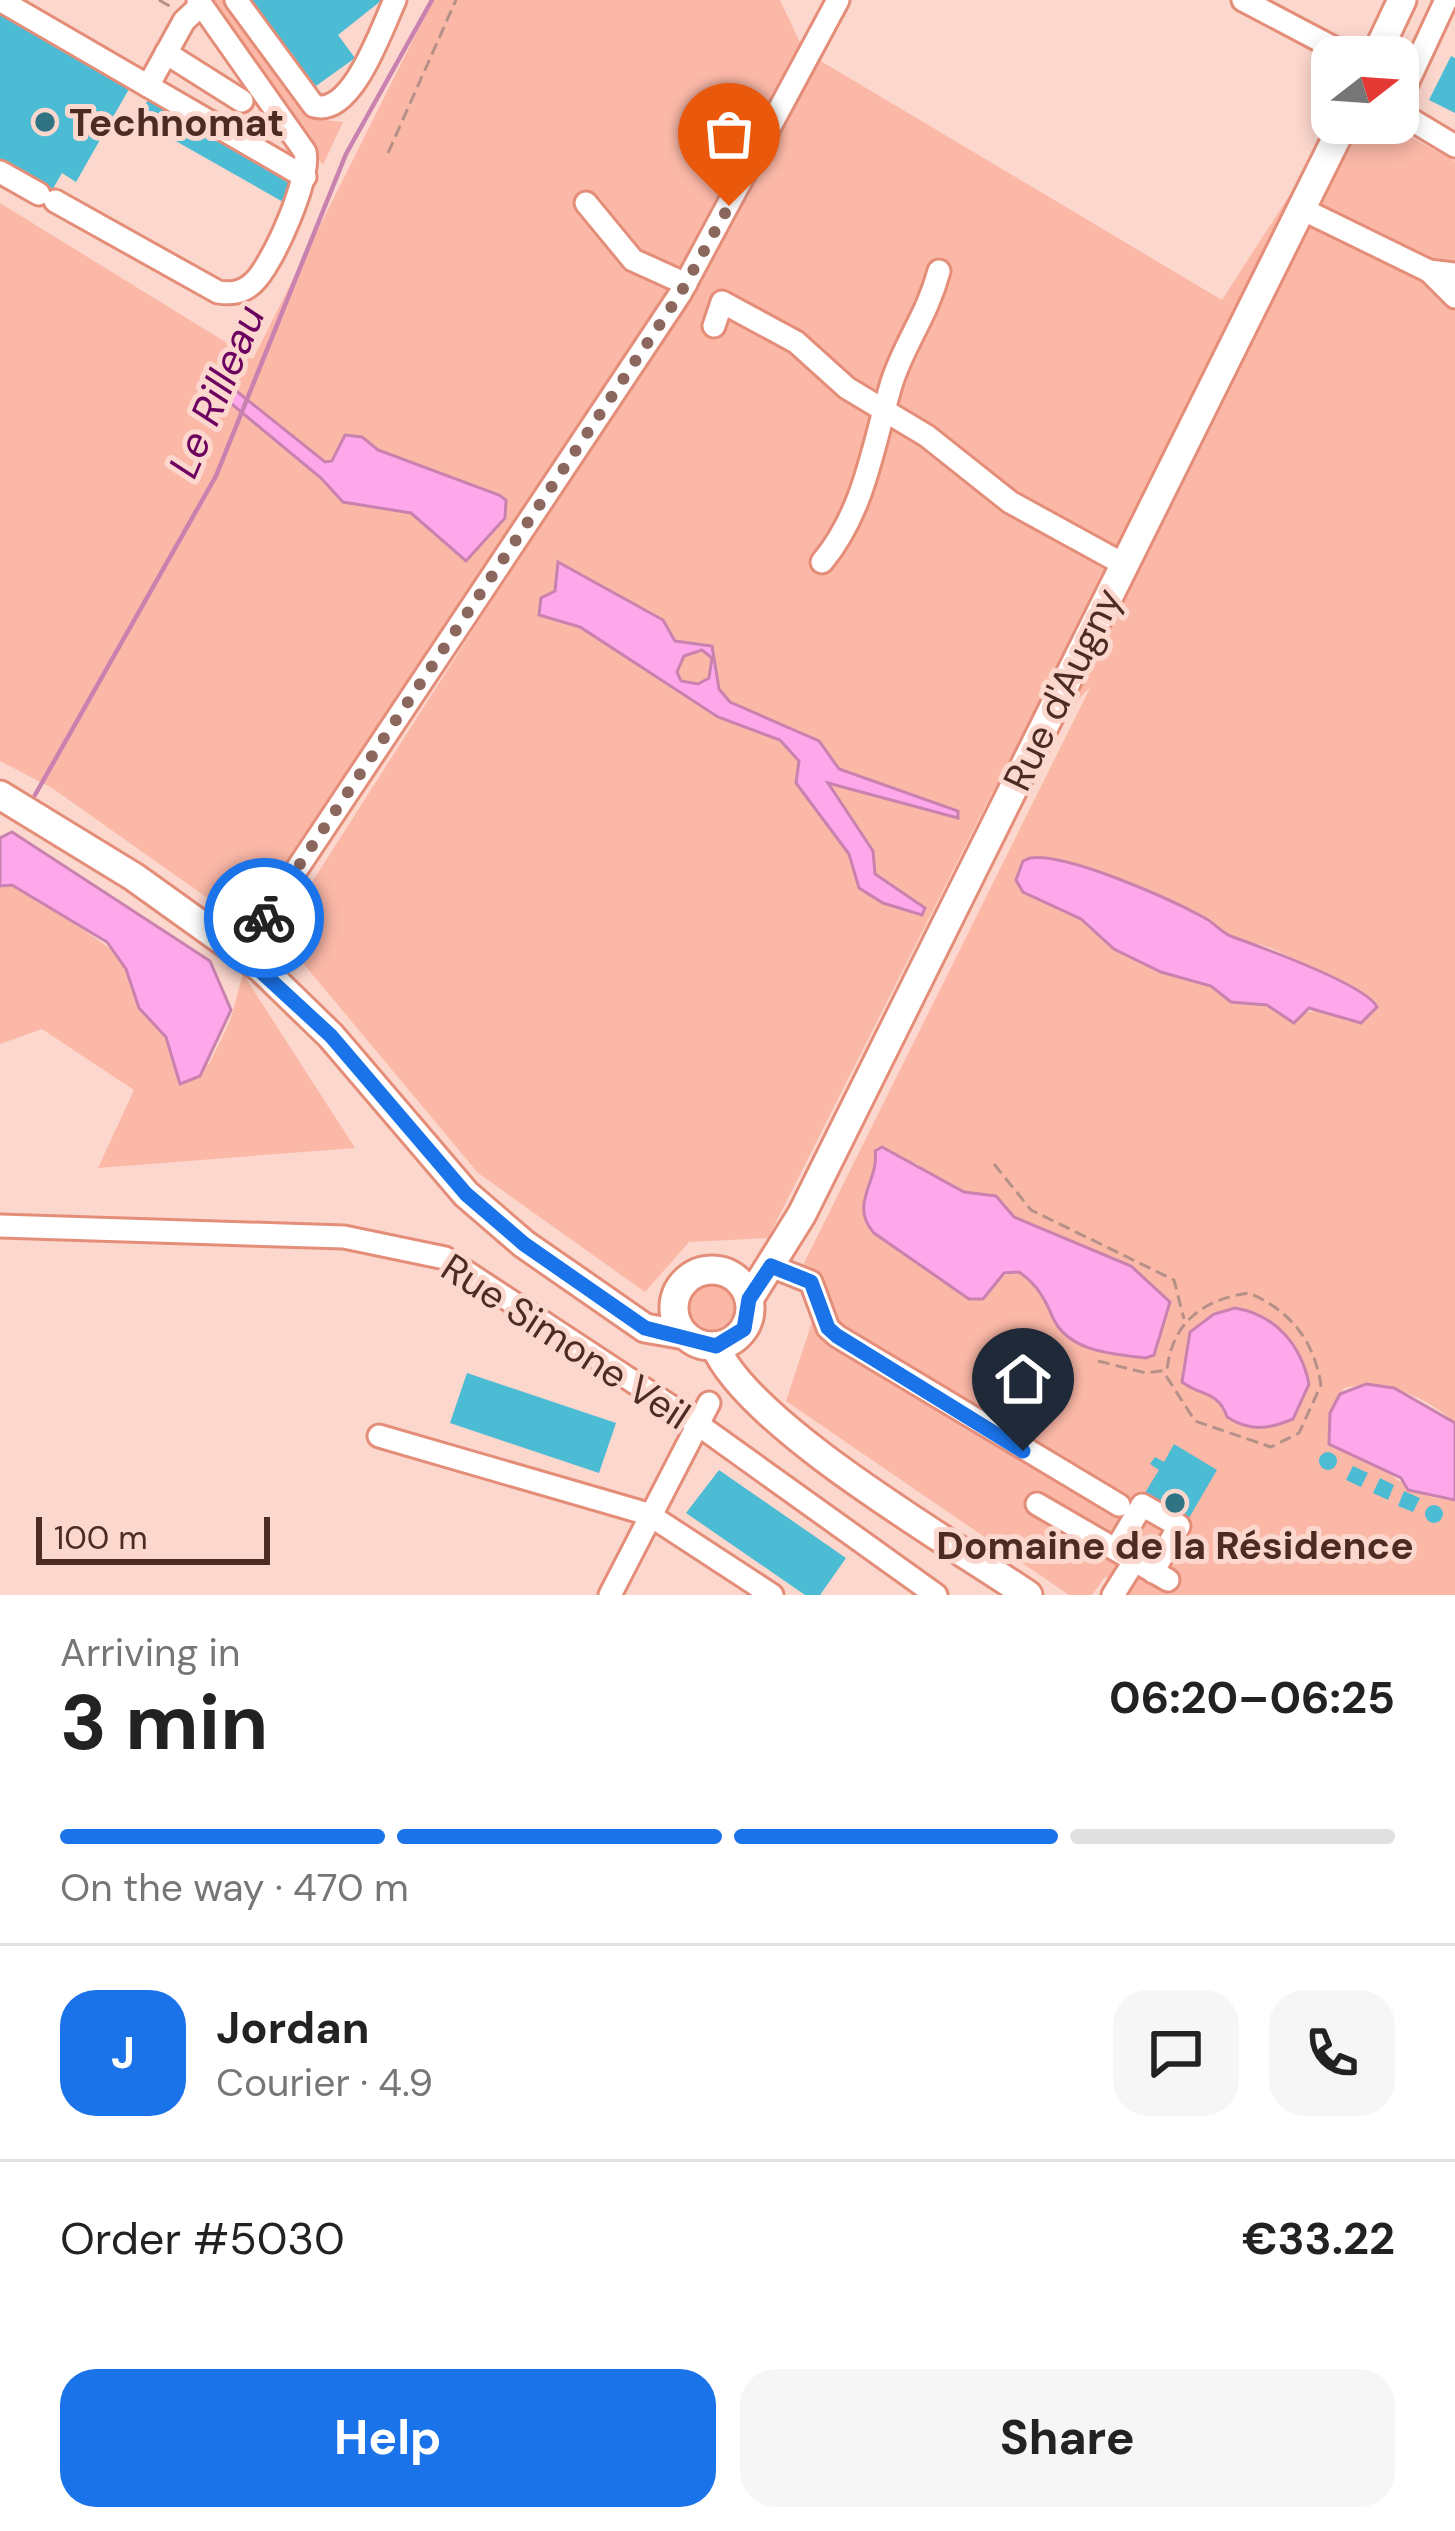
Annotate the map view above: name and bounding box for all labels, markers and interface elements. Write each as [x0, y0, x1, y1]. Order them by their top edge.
north arrow [1311, 36, 1419, 144]
map controls [1311, 36, 1419, 144]
pin [678, 83, 780, 206]
place label: Technomat [69, 97, 284, 148]
icon: bag [696, 101, 762, 167]
marker: Technomat [32, 109, 58, 135]
water label: Le Rilleau [156, 297, 277, 486]
street label: Rue d'Augny [991, 579, 1133, 799]
courier [204, 858, 324, 978]
icon: bike [231, 885, 297, 951]
street label: Rue Simone Veil [432, 1242, 700, 1441]
pin [972, 1328, 1074, 1451]
icon: home [990, 1346, 1056, 1412]
marker: Domaine de la Résidence [1162, 1490, 1188, 1516]
scale bar [36, 1511, 270, 1564]
text: 100 m [54, 1516, 148, 1559]
place label: Domaine de la Résidence [936, 1520, 1414, 1571]
text: Arriving in [60, 1627, 240, 1678]
text: 06:20–06:25 [1109, 1668, 1395, 1727]
text: 3 min [60, 1672, 268, 1773]
text: On the way · 470 m [60, 1862, 409, 1913]
button: chat [1113, 1990, 1239, 2116]
button: phone [1269, 1990, 1395, 2116]
text: Jordan [216, 1998, 369, 2057]
text: J [111, 2023, 135, 2082]
text: Courier · 4.9 [216, 2057, 433, 2108]
text: Order #5030 [60, 2209, 345, 2268]
text: €33.22 [1242, 2209, 1395, 2268]
button: Help [60, 2369, 716, 2507]
button: Share [740, 2369, 1395, 2507]

